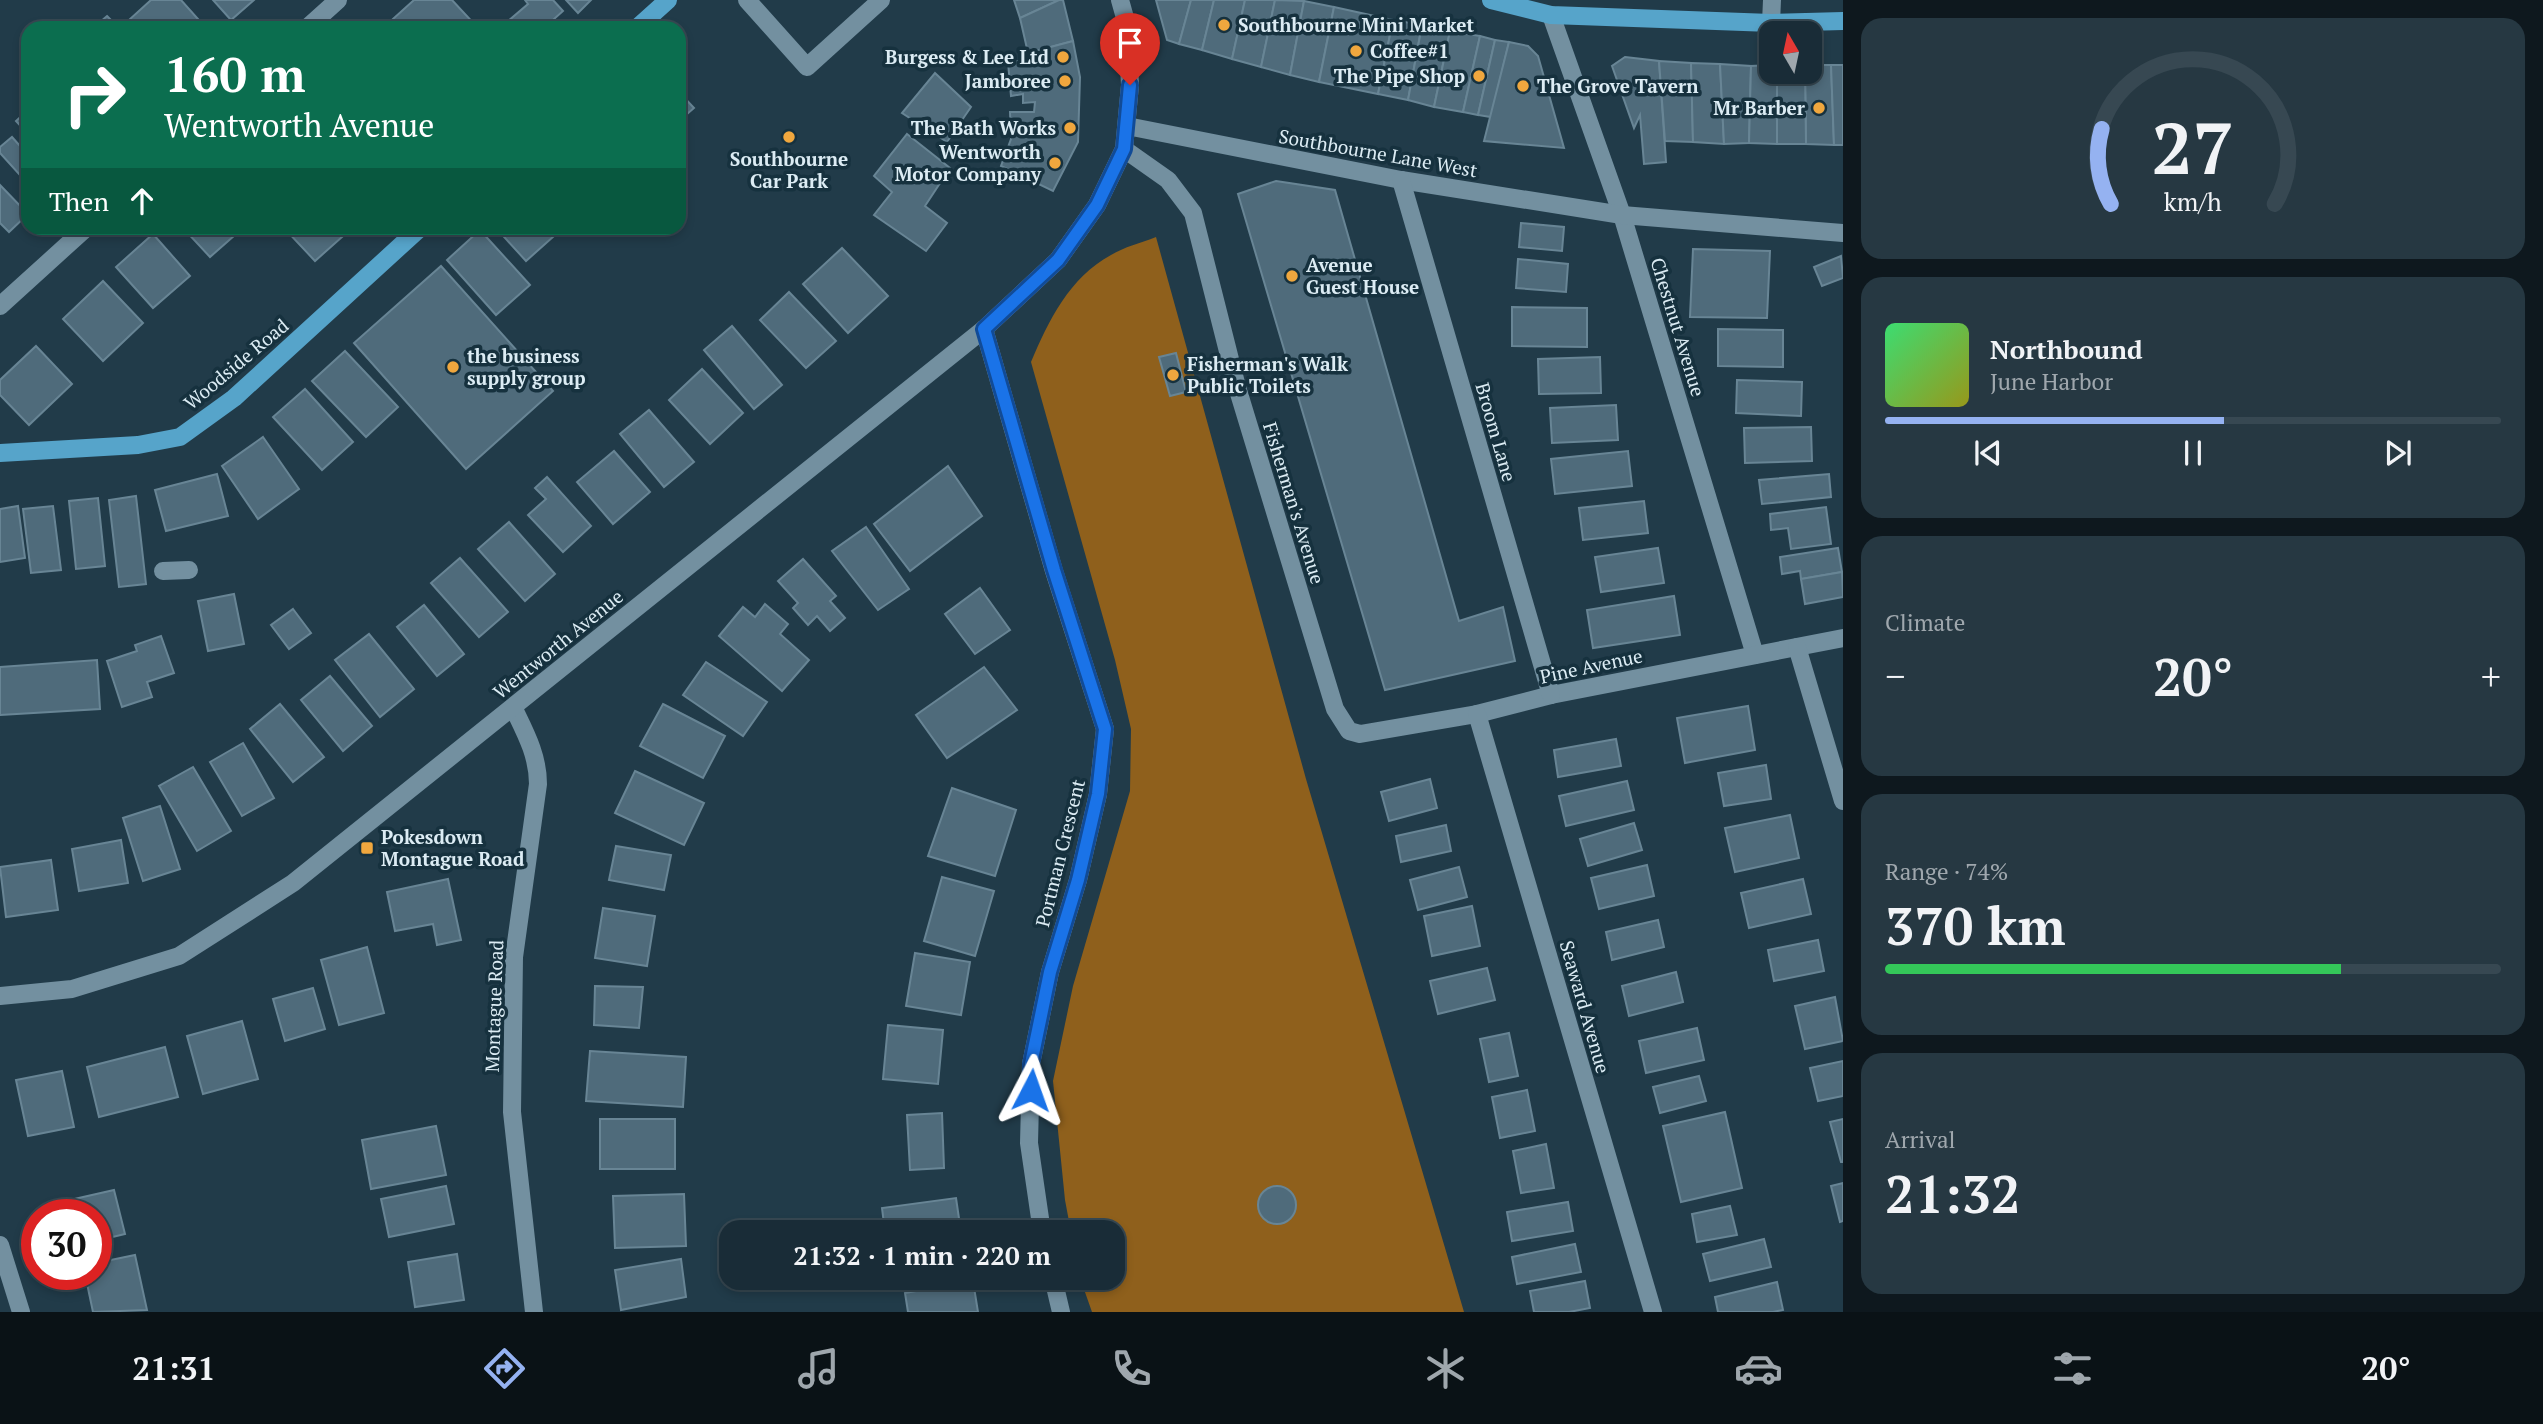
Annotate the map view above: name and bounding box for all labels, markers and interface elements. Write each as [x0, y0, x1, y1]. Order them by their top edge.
place label: Southbourne Mini Market [1238, 12, 1475, 37]
pin [1100, 13, 1160, 85]
marker: Southbourne Mini Market [1216, 17, 1232, 33]
north arrow [1759, 21, 1822, 84]
map controls [1759, 21, 1822, 84]
icon: arrive [1111, 24, 1149, 62]
place label: Coffee#1 [1370, 38, 1449, 63]
text: 160 m [164, 41, 306, 106]
marker: Coffee#1 [1348, 43, 1364, 59]
place label: Burgess & Lee Ltd [885, 44, 1050, 69]
icon: right [49, 49, 140, 140]
marker: Burgess & Lee Ltd [1055, 49, 1071, 65]
place label: The Pipe Shop [1334, 63, 1465, 88]
place label: Jamboree [965, 68, 1051, 93]
marker: The Pipe Shop [1471, 68, 1487, 84]
marker: Jamboree [1057, 73, 1073, 89]
place label: The Grove Tavern [1537, 73, 1699, 98]
marker: The Grove Tavern [1515, 78, 1531, 94]
place label: Mr Barber [1713, 95, 1806, 120]
text: 27 [2152, 99, 2234, 196]
marker: Mr Barber [1811, 100, 1827, 116]
text: Wentworth Avenue [164, 104, 434, 146]
place label: The Bath Works [911, 115, 1056, 140]
marker: The Bath Works [1062, 120, 1078, 136]
street label: Southbourne Lane West [1277, 123, 1479, 182]
marker: Southbourne Car Park [781, 129, 797, 145]
place label: Wentworth Motor Company [895, 139, 1042, 186]
place label: Southbourne Car Park [730, 146, 848, 193]
marker: Wentworth Motor Company [1047, 155, 1063, 171]
icon: ahead [123, 182, 161, 220]
text: Then [49, 184, 109, 218]
text: km/h [2164, 185, 2222, 218]
place label: Avenue Guest House [1306, 252, 1419, 299]
street label: Chestnut Avenue [1645, 254, 1711, 399]
marker: Avenue Guest House [1284, 268, 1300, 284]
street label: Woodside Road [178, 312, 294, 415]
text: Northbound [1990, 332, 2143, 366]
place label: the business supply group [467, 343, 586, 390]
place label: Fisherman's Walk Public Toilets [1187, 351, 1349, 398]
marker: the business supply group [445, 359, 461, 375]
text: June Harbor [1990, 366, 2113, 397]
marker: Fisherman's Walk Public Toilets [1165, 367, 1181, 383]
street label: Broom Lane [1470, 379, 1523, 484]
street label: Fisherman's Avenue [1258, 419, 1331, 587]
icon: previous [1969, 434, 2007, 472]
icon: pause [2174, 434, 2212, 472]
icon: next [2379, 434, 2417, 472]
street label: Wentworth Avenue [487, 583, 628, 704]
text: Climate [1885, 607, 1965, 638]
street label: Pine Avenue [1537, 642, 1645, 689]
text: 20° [2153, 642, 2233, 711]
text: − [1885, 651, 1905, 701]
text: + [2481, 651, 2501, 701]
street label: Portman Crescent [1029, 776, 1090, 929]
place label: Pokesdown Montague Road [381, 824, 525, 871]
marker: Pokesdown Montague Road [359, 840, 375, 856]
text: Range · 74% [1885, 856, 2008, 887]
text: 370 km [1885, 891, 2066, 960]
street label: Seaward Avenue [1555, 938, 1616, 1076]
street label: Montague Road [479, 939, 508, 1073]
position arrow [994, 1053, 1068, 1127]
text: Arrival [1885, 1124, 1956, 1155]
text: 21:32 [1885, 1159, 2020, 1228]
speed limit sign: 30 [21, 1199, 112, 1290]
text: 21:32 · 1 min · 220 m [793, 1238, 1051, 1272]
icon: directions [480, 1344, 529, 1393]
icon: music [794, 1344, 843, 1393]
icon: phone [1107, 1344, 1156, 1393]
icon: climate [1421, 1344, 1470, 1393]
icon: car [1734, 1344, 1783, 1393]
icon: filters [2048, 1344, 2097, 1393]
text: 21:31 [132, 1347, 216, 1389]
text: 20° [2361, 1347, 2411, 1389]

